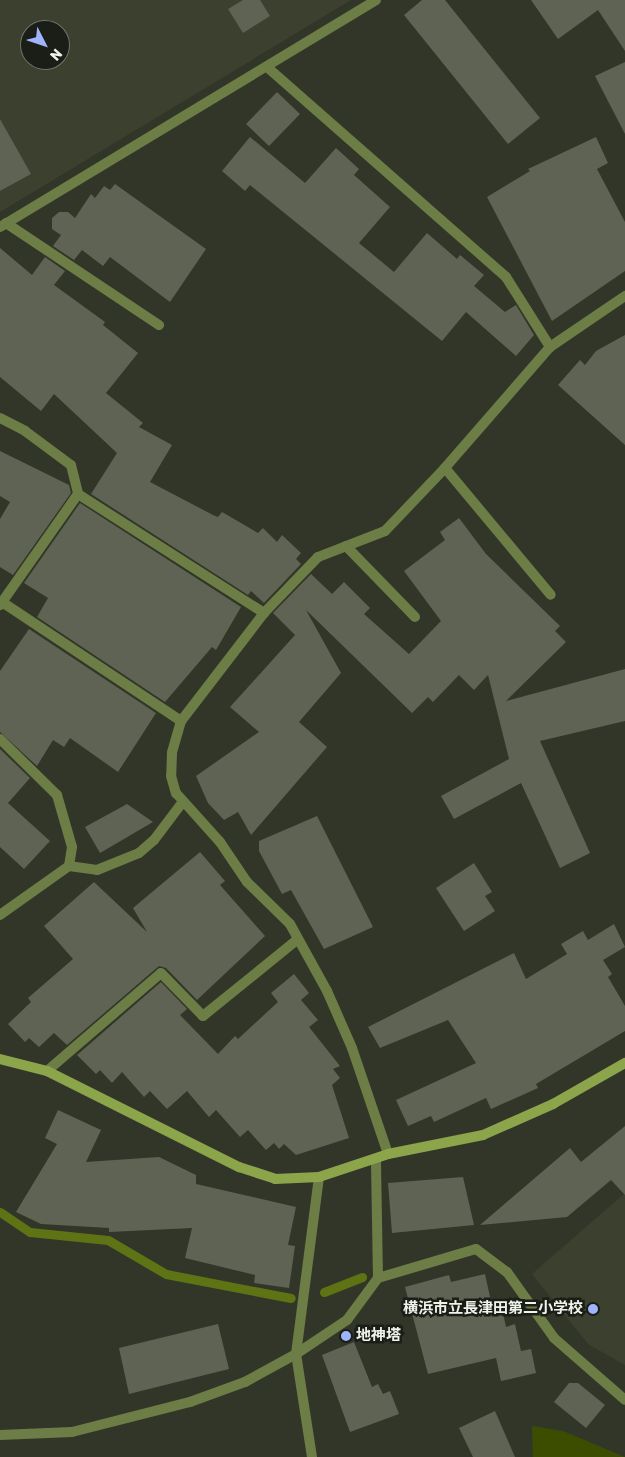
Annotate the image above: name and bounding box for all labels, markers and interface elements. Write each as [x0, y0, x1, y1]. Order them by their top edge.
north arrow [20, 20, 70, 70]
text: N [46, 45, 66, 64]
place label: 横浜市立長津田第二小学校 [403, 1300, 583, 1318]
marker: 横浜市立長津田第二小学校 [587, 1303, 599, 1315]
place label: 地神塔 [356, 1327, 401, 1345]
marker: 地神塔 [340, 1330, 352, 1342]

